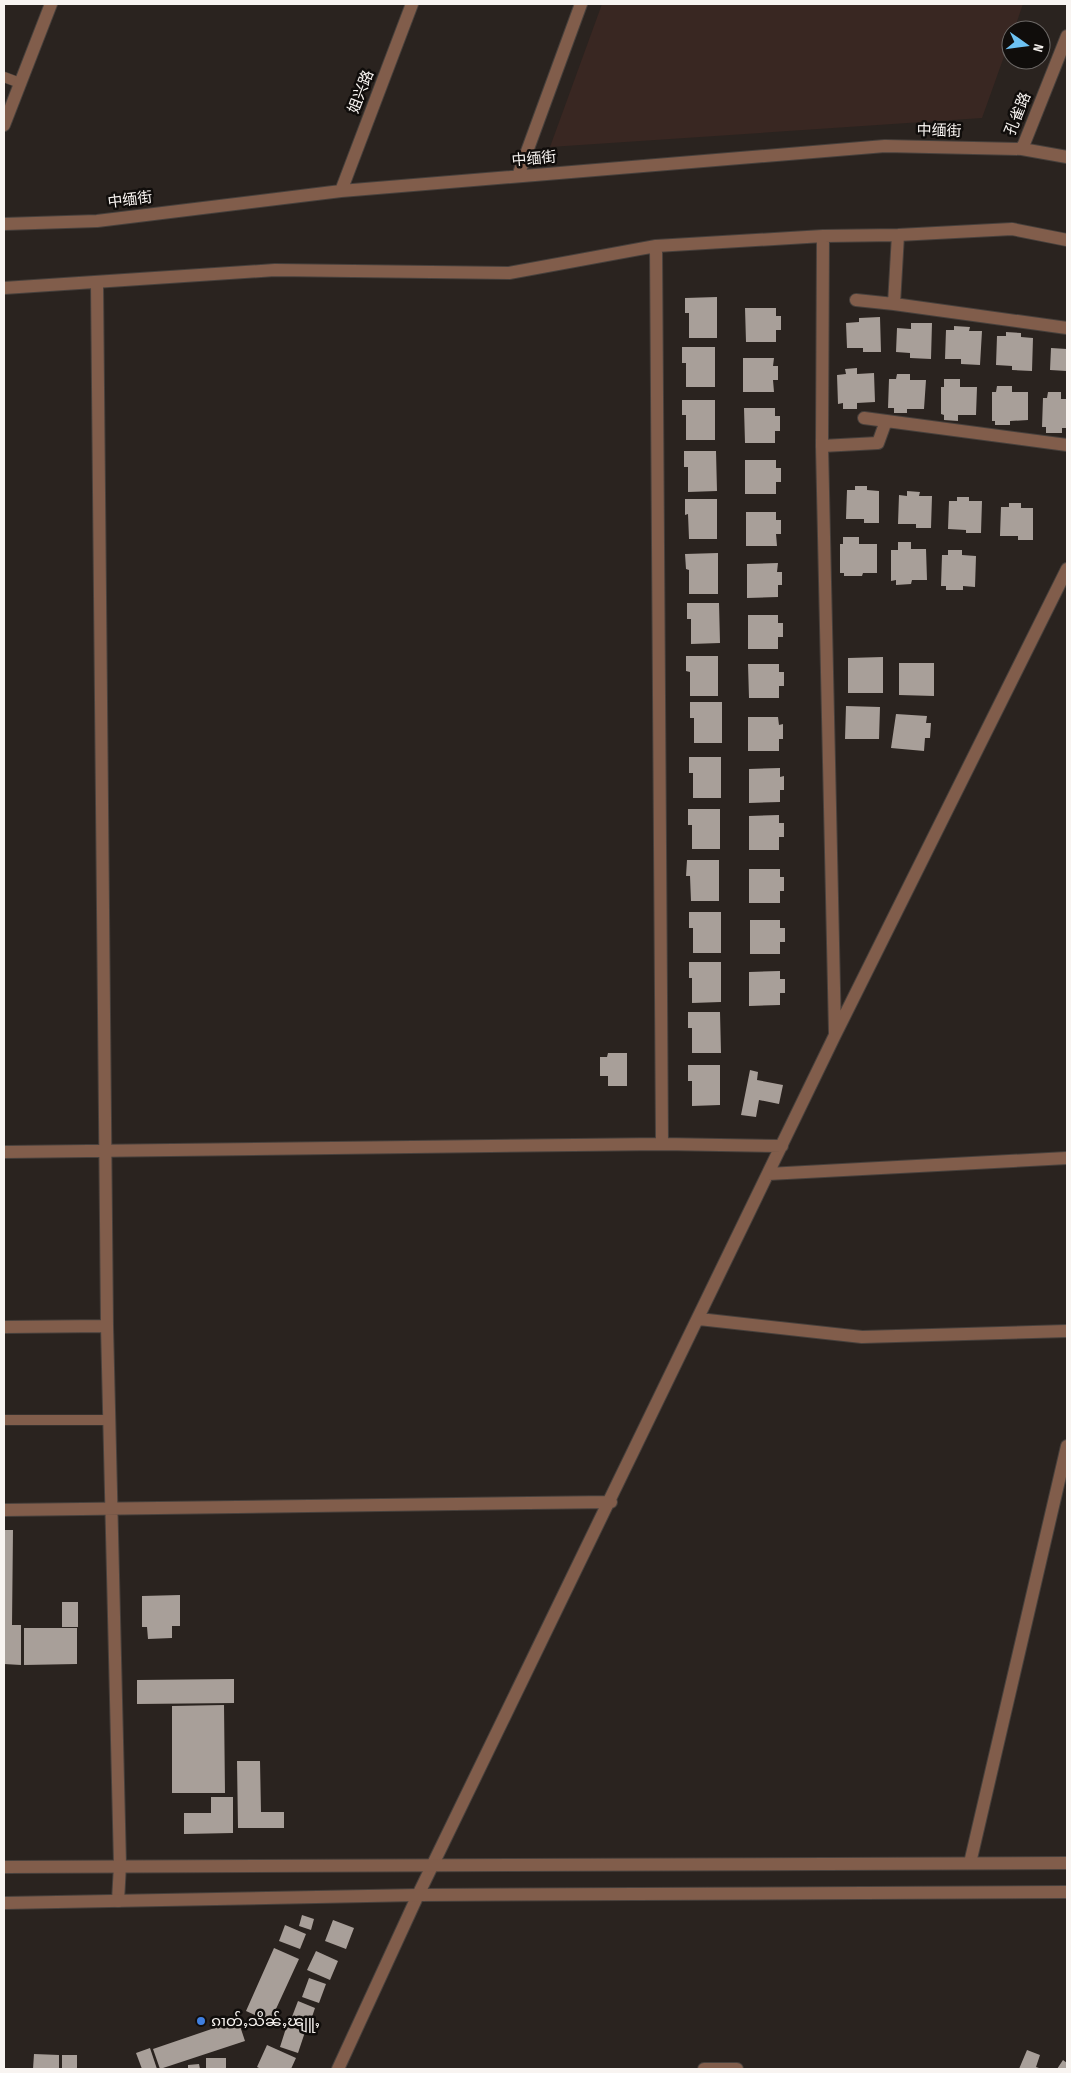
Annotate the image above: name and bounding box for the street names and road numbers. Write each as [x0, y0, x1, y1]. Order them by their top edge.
street label: 姐兴路 [344, 68, 378, 116]
street label: 孔雀路 [1001, 90, 1035, 138]
street label: 中缅街 [916, 121, 962, 141]
street label: 中缅街 [511, 148, 557, 170]
street label: 中缅街 [107, 188, 153, 212]

